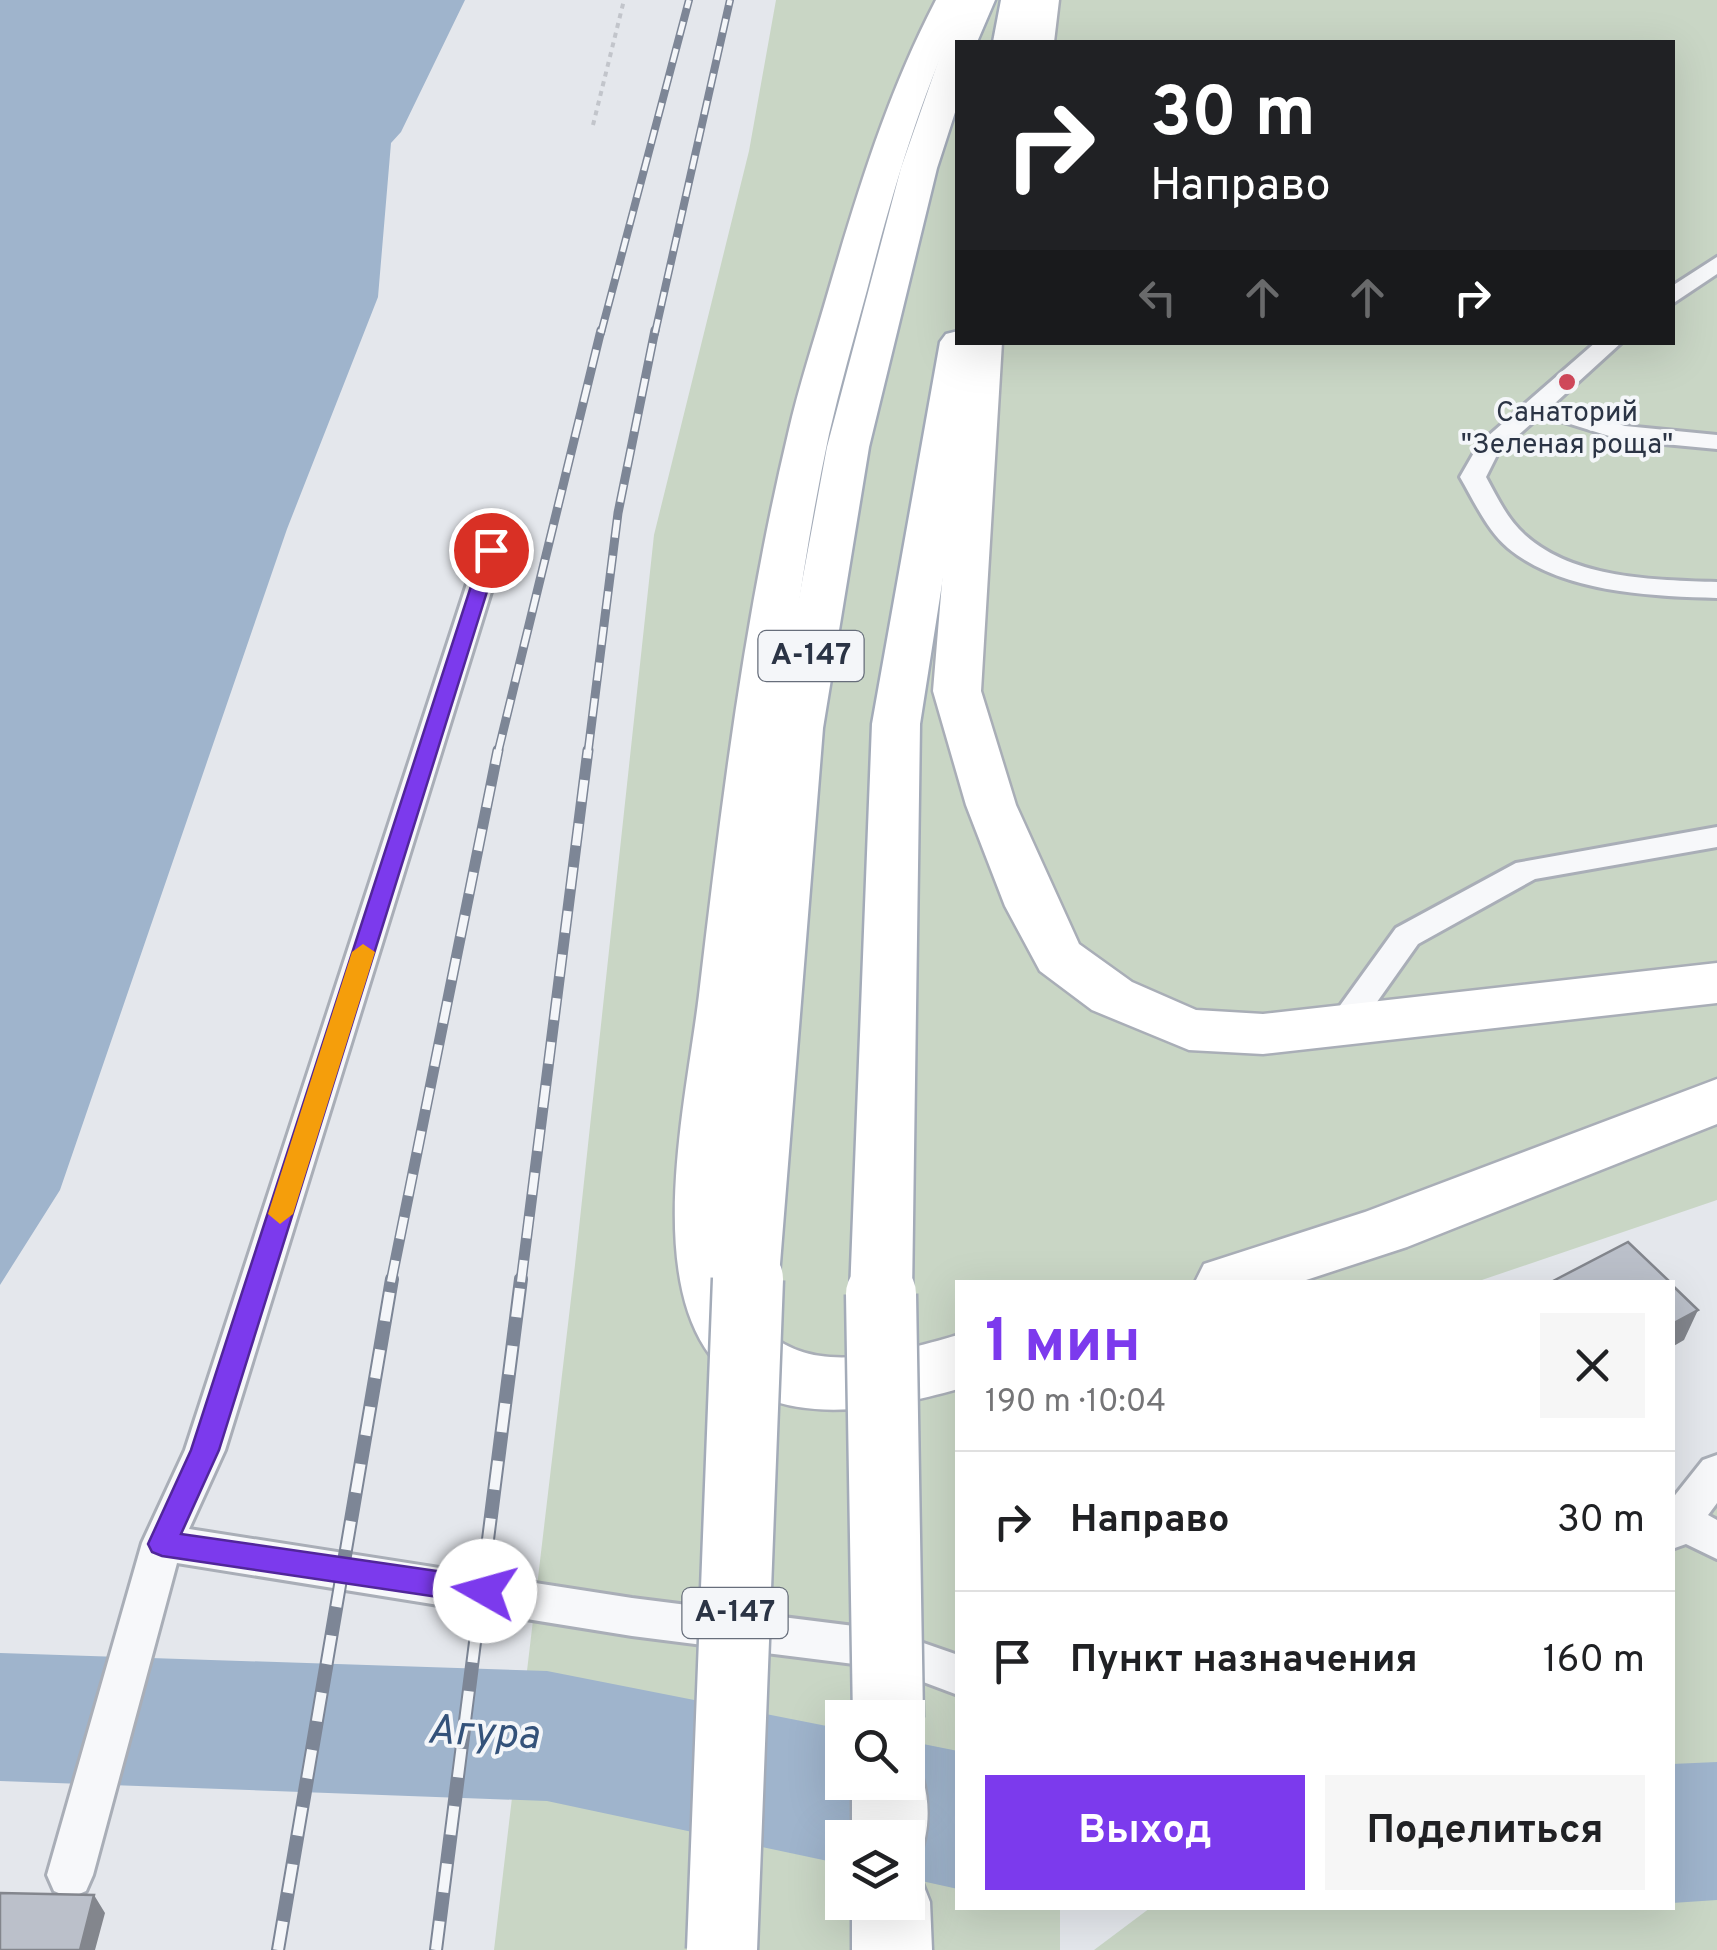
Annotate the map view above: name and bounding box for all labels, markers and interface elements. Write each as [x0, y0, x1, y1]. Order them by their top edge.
text: 30 m [1150, 72, 1316, 161]
icon: right [985, 80, 1115, 210]
text: Направо [1150, 159, 1331, 216]
icon: left [1130, 270, 1185, 325]
icon: ahead [1235, 270, 1290, 325]
icon: ahead [1340, 270, 1395, 325]
icon: right [1445, 270, 1500, 325]
marker: Санаторий "Зеленая роща" [1556, 371, 1578, 393]
place label: Санаторий "Зеленая роща" [1461, 396, 1673, 464]
pin [449, 508, 534, 593]
icon: arrive [464, 523, 519, 578]
road number: А-147 [758, 631, 864, 681]
text: 1 мин [985, 1307, 1141, 1383]
button: close [1540, 1313, 1645, 1418]
text: 190 m · 10:04 [985, 1383, 1166, 1423]
icon: right [985, 1494, 1040, 1549]
text: Направо [1070, 1497, 1230, 1546]
text: 30 m [1557, 1497, 1645, 1546]
position arrow [433, 1539, 537, 1643]
road number: А-147 [682, 1588, 788, 1638]
icon: arrive [985, 1634, 1040, 1689]
text: Пункт назначения [1070, 1637, 1418, 1686]
text: 160 m [1543, 1637, 1645, 1686]
map controls [825, 1700, 925, 1920]
button: search [825, 1700, 925, 1800]
water label: Агура [426, 1706, 541, 1764]
button: Выход [985, 1775, 1305, 1890]
button: Поделиться [1325, 1775, 1645, 1890]
button: layers [825, 1820, 925, 1920]

